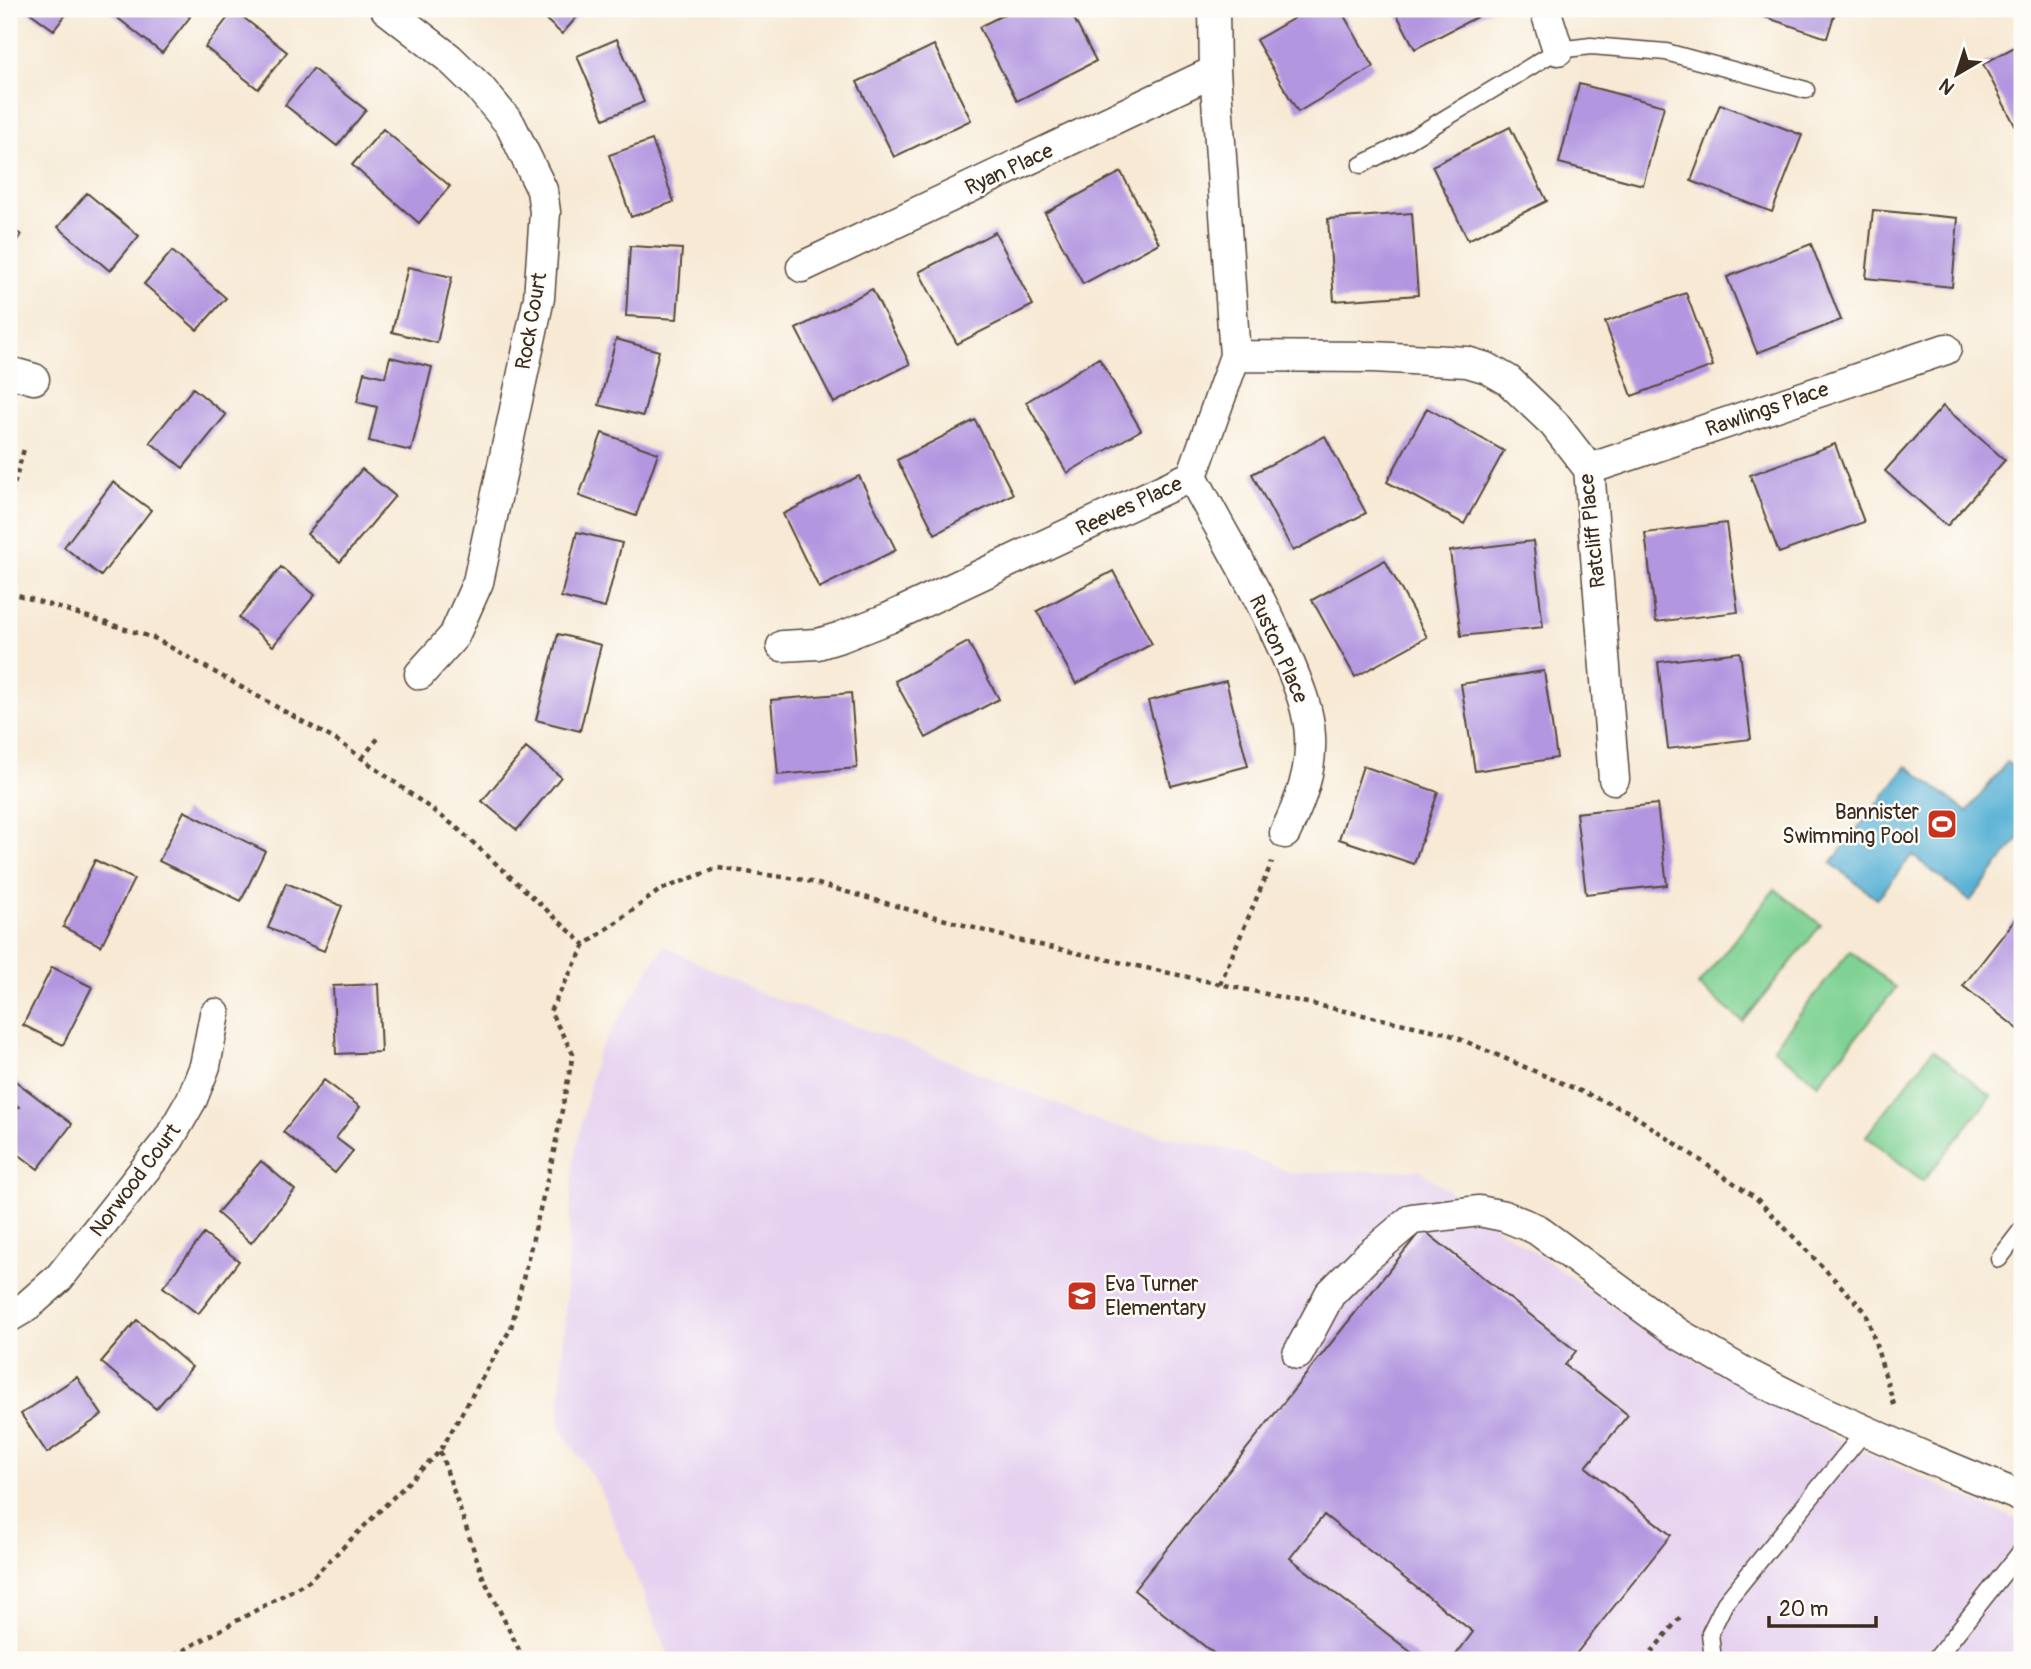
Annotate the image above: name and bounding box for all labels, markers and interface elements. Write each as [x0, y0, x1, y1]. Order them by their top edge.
north arrow [1923, 38, 1993, 108]
text: N [1934, 73, 1959, 100]
street label: Ryan Place [961, 137, 1058, 202]
street label: Rock Court [510, 270, 553, 372]
street label: Rawlings Place [1702, 376, 1833, 443]
street label: Reeves Place [1072, 470, 1187, 543]
street label: Ratcliff Place [1573, 472, 1612, 589]
street label: Ruston Place [1243, 591, 1315, 708]
place label: Bannister Swimming Pool [1782, 799, 1919, 850]
sports icon: Bannister Swimming Pool [1925, 807, 1959, 841]
street label: Norwood Court [84, 1118, 187, 1242]
place label: Eva Turner Elementary [1105, 1271, 1206, 1322]
school or university icon: Eva Turner Elementary [1065, 1279, 1099, 1313]
scale bar [1769, 1585, 1875, 1629]
text: 20 m [1779, 1596, 1828, 1623]

